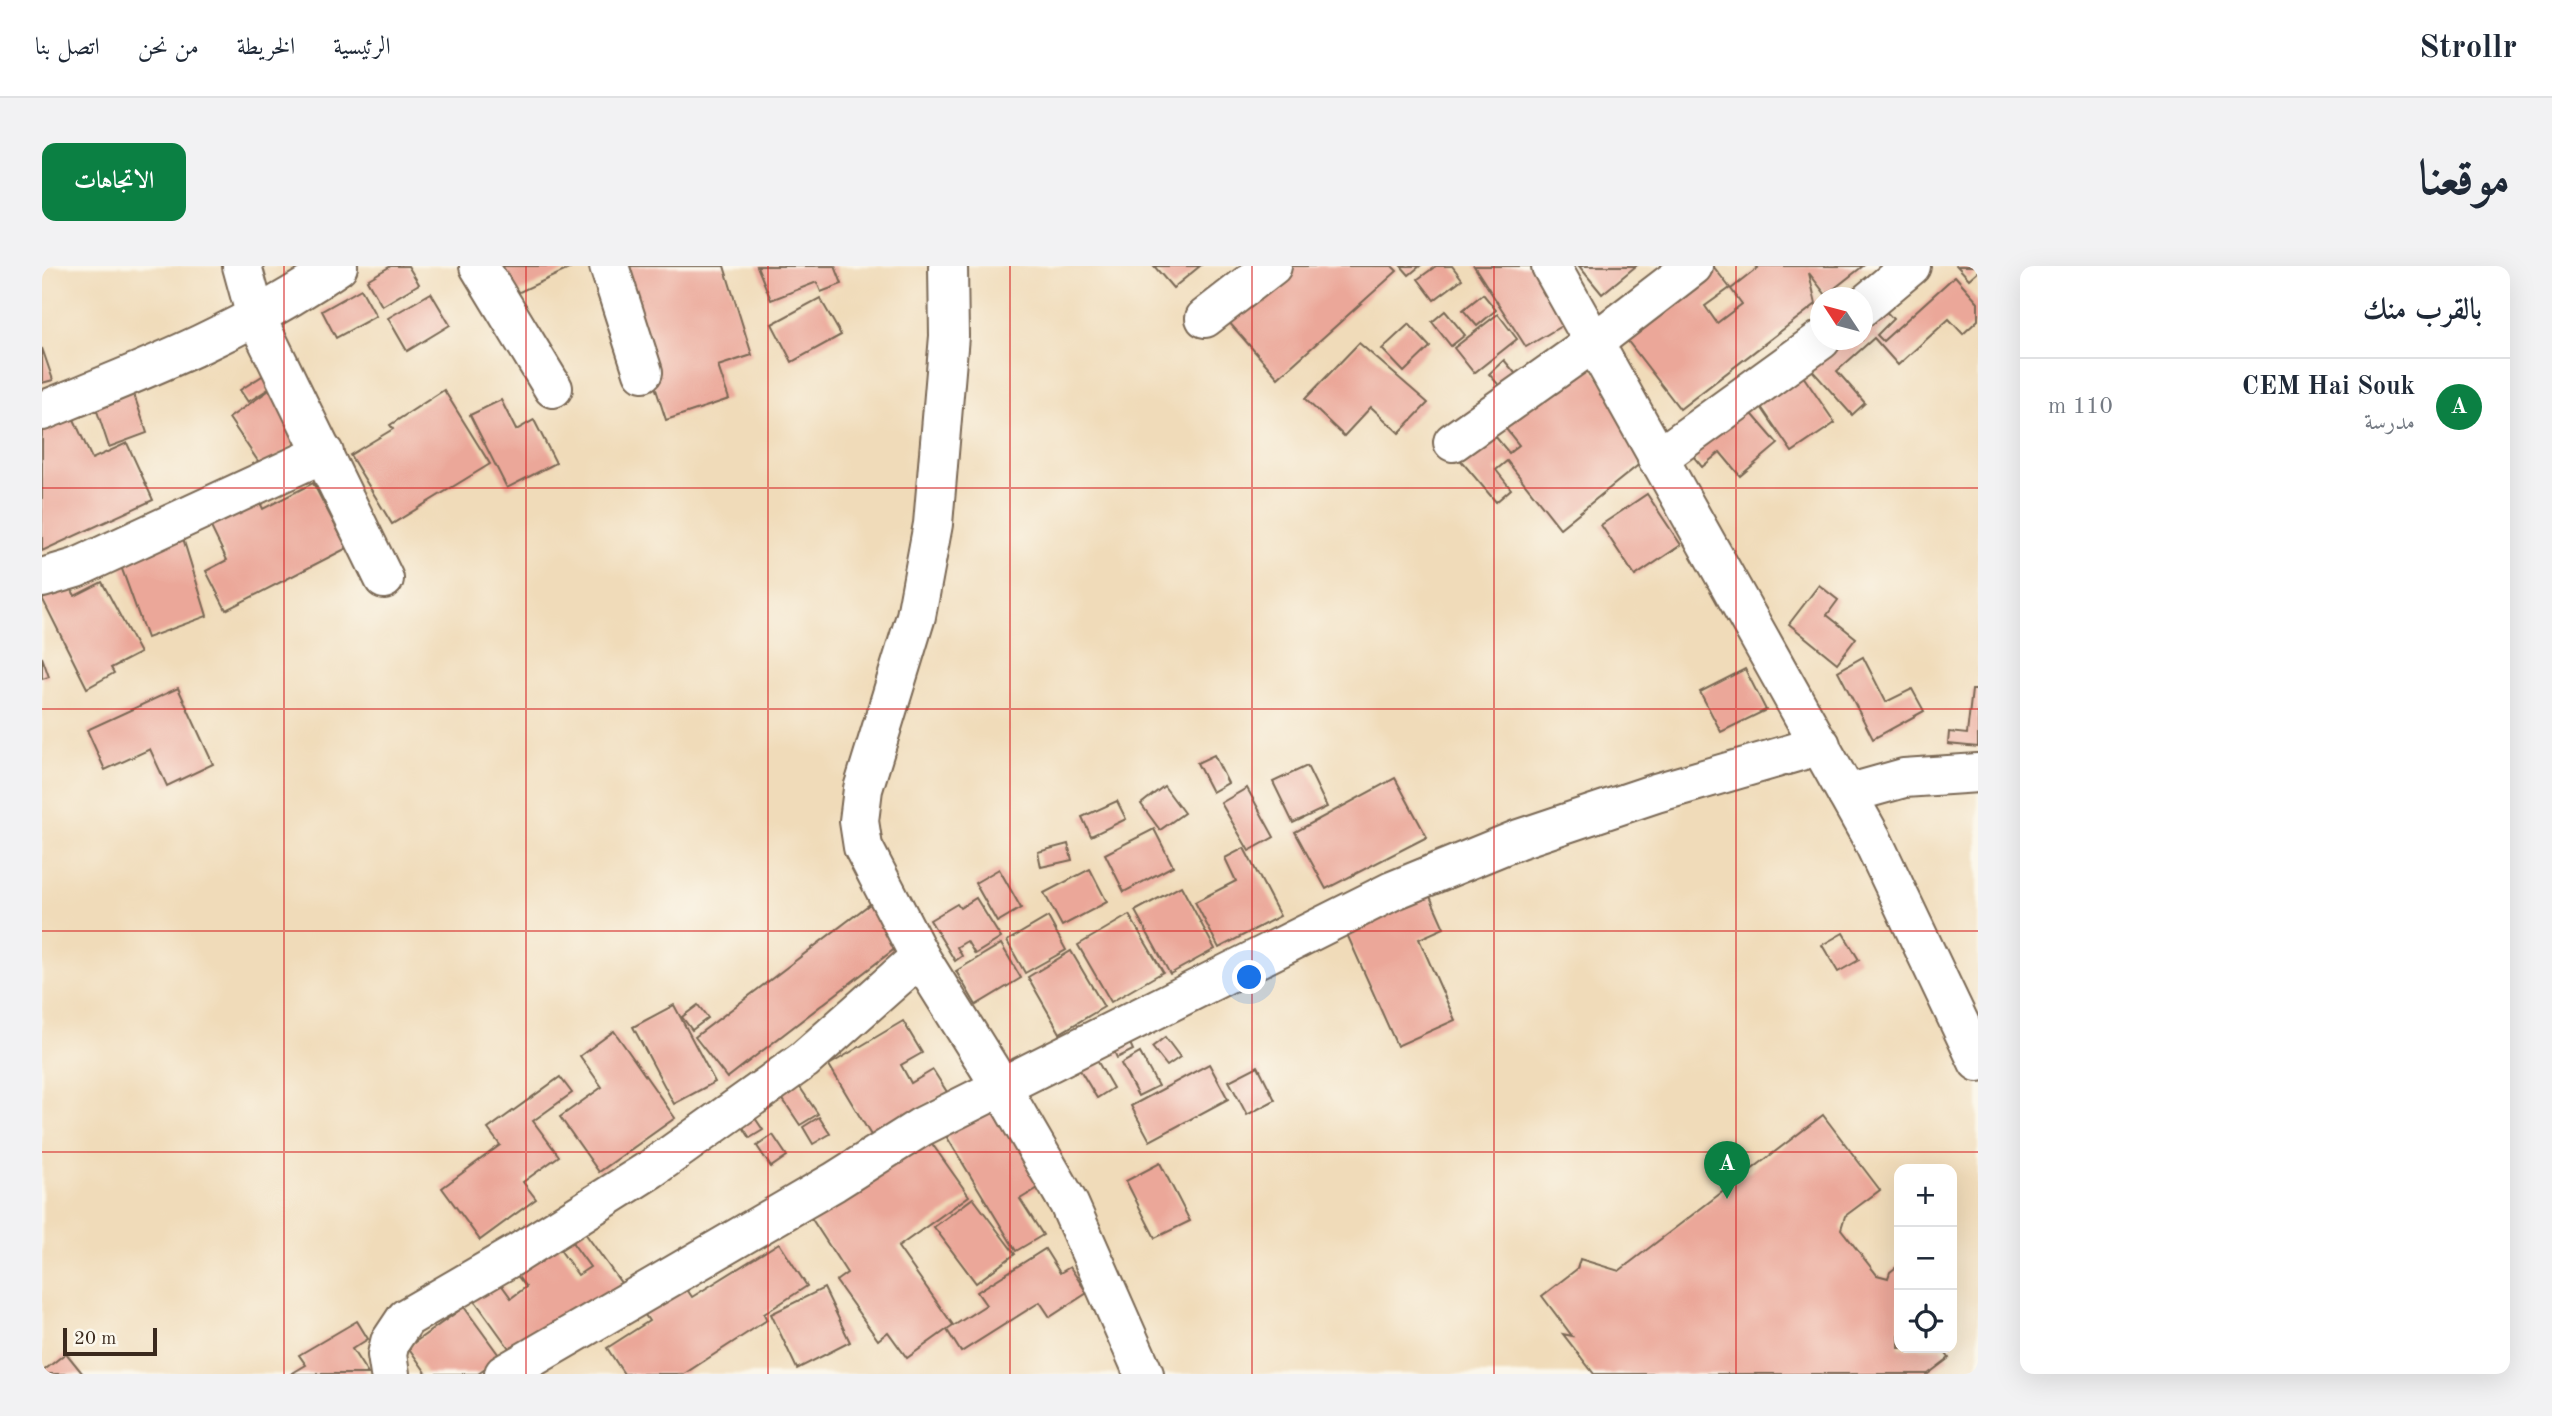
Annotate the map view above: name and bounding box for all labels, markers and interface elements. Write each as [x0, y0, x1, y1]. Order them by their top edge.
text: Strollr [2419, 32, 2517, 65]
text: اتصل بنا [35, 36, 100, 60]
text: من نحن [138, 36, 199, 60]
text: الخريطة [237, 36, 295, 60]
text: الرئيسية [333, 36, 391, 60]
button: الاتجاهات [42, 143, 186, 221]
text: موقعنا [2418, 157, 2510, 206]
north arrow [1810, 287, 1873, 350]
text: بالقرب منك [2363, 296, 2482, 326]
text: CEM Hai Souk [2242, 374, 2415, 400]
text: 110 m [2048, 395, 2113, 418]
text: A [2450, 395, 2468, 418]
text: مدرسة [2364, 411, 2415, 434]
your location [1232, 960, 1266, 994]
pin: A [1704, 1141, 1750, 1199]
map controls [1894, 1164, 1957, 1353]
button: + [1894, 1164, 1957, 1227]
button: − [1894, 1227, 1957, 1290]
button: locate [1894, 1290, 1957, 1353]
scale bar [63, 1325, 158, 1357]
text: 20 m [74, 1330, 116, 1349]

